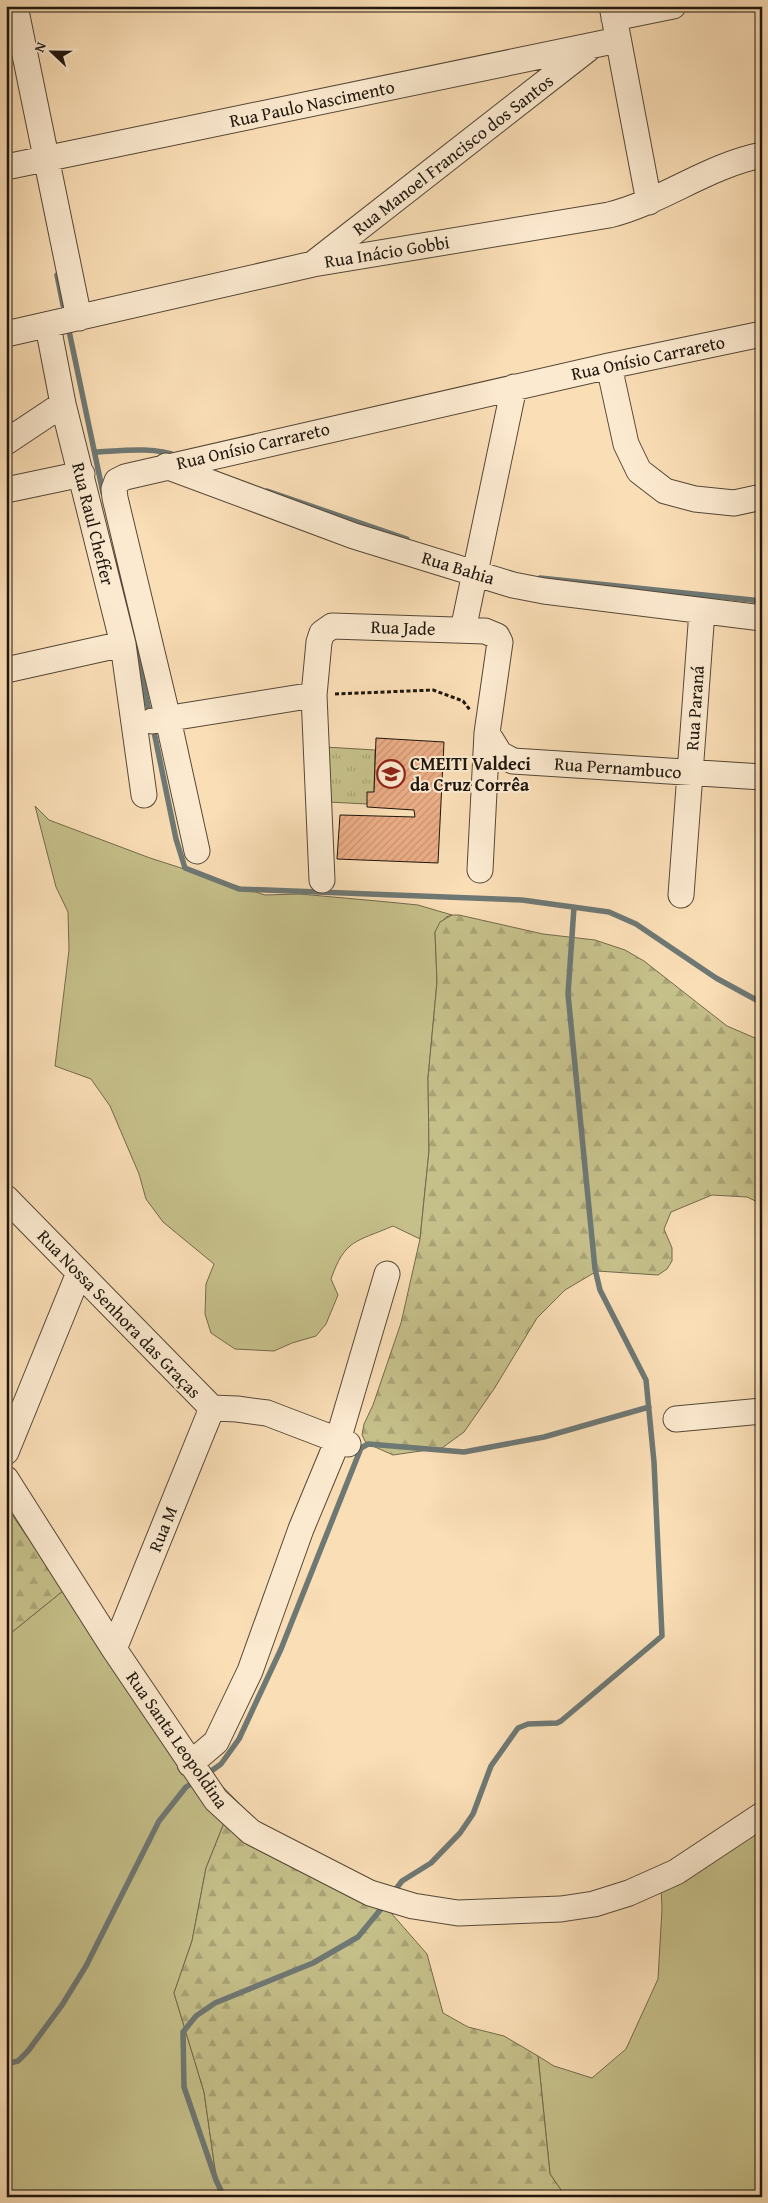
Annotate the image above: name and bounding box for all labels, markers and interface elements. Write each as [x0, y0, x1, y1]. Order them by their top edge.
north arrow [28, 28, 78, 78]
text: N [29, 38, 51, 55]
street label: Rua Manoel Francisco dos Santos [346, 67, 559, 242]
street label: Rua Paulo Nascimento [227, 73, 397, 134]
street label: Rua Inácio Gobbi [322, 228, 451, 275]
street label: Rua Onísio Carrareto [568, 328, 727, 387]
street label: Rua Onísio Carrareto [174, 415, 332, 476]
street label: Rua Raul Cheffer [65, 460, 122, 589]
street label: Rua Bahia [418, 544, 498, 592]
street label: Rua Jade [370, 613, 436, 642]
street label: Rua Paraná [678, 664, 711, 751]
place label: CMEITI Valdeci da Cruz Corrêa [410, 750, 531, 798]
street label: Rua Pernambuco [553, 750, 683, 785]
school or university icon: CMEITI Valdeci da Cruz Corrêa [376, 759, 406, 789]
street label: Rua Nossa Senhora das Graças [31, 1223, 208, 1404]
street label: Rua M [141, 1502, 184, 1556]
street label: Rua Santa Leopoldina [120, 1665, 235, 1814]

